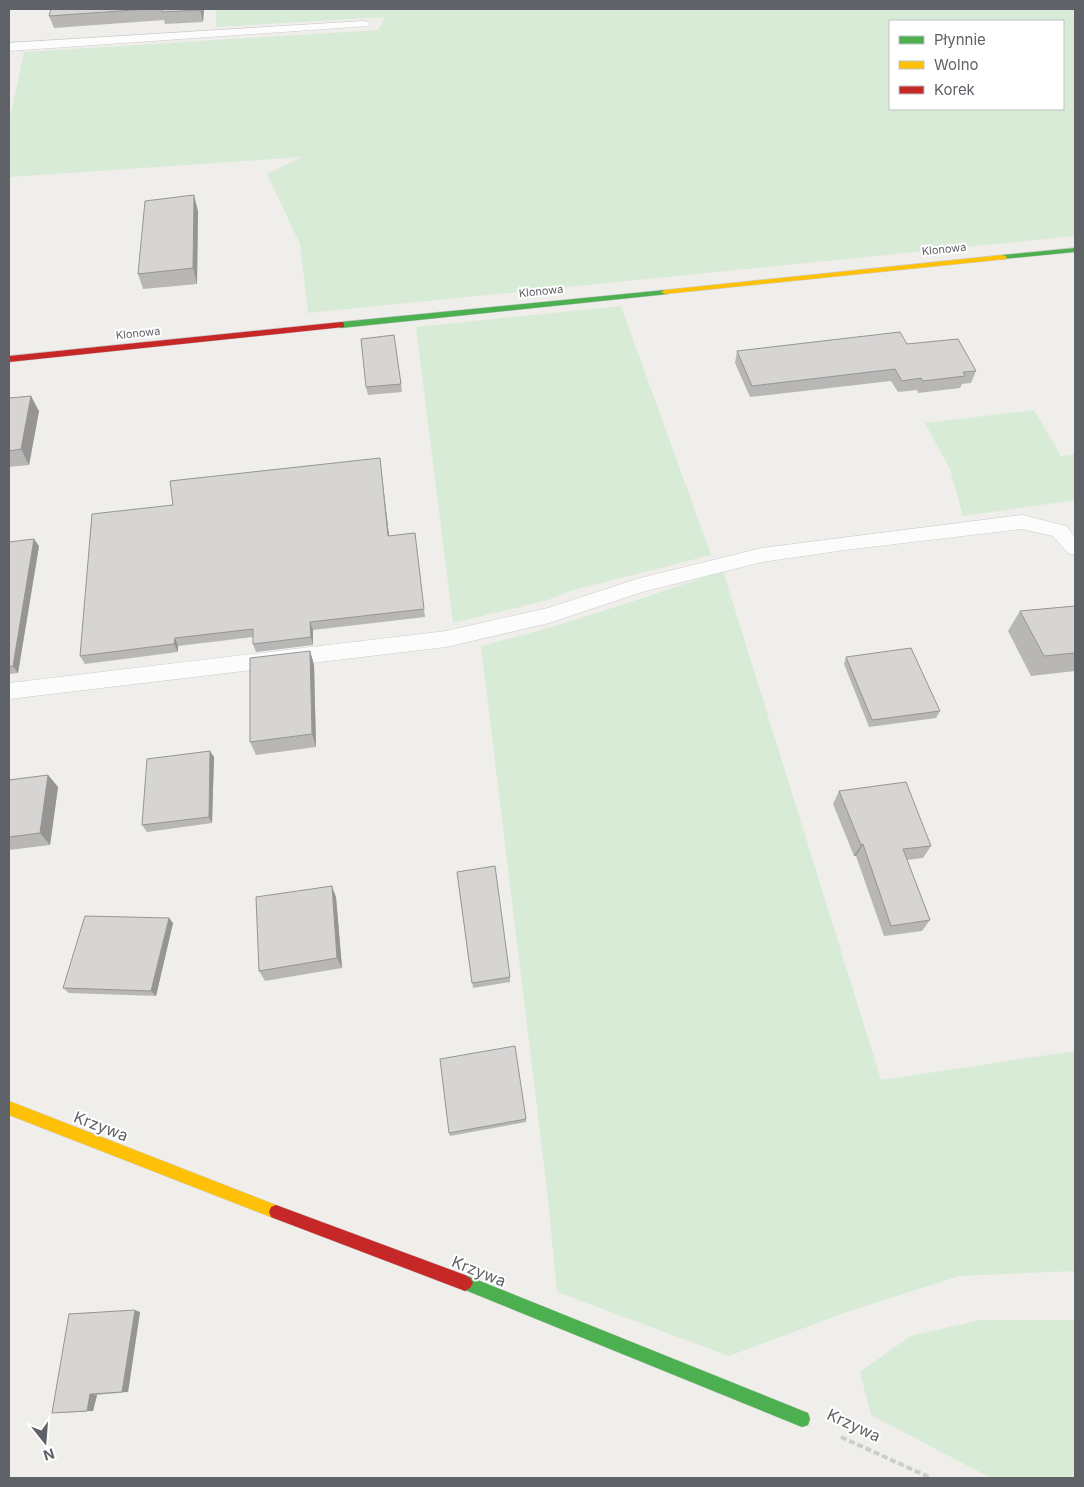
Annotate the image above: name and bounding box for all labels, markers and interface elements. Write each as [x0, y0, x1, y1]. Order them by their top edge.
legend [889, 20, 1064, 110]
text: Płynnie [934, 30, 986, 49]
text: Wolno [934, 55, 979, 74]
text: Korek [934, 80, 976, 99]
street label: Klonowa [921, 240, 967, 258]
street label: Klonowa [518, 282, 564, 300]
street label: Klonowa [115, 324, 161, 342]
street label: Krzywa [71, 1107, 131, 1145]
street label: Krzywa [449, 1251, 509, 1291]
street label: Krzywa [824, 1404, 884, 1446]
north arrow [20, 1417, 70, 1467]
text: N [41, 1445, 57, 1465]

